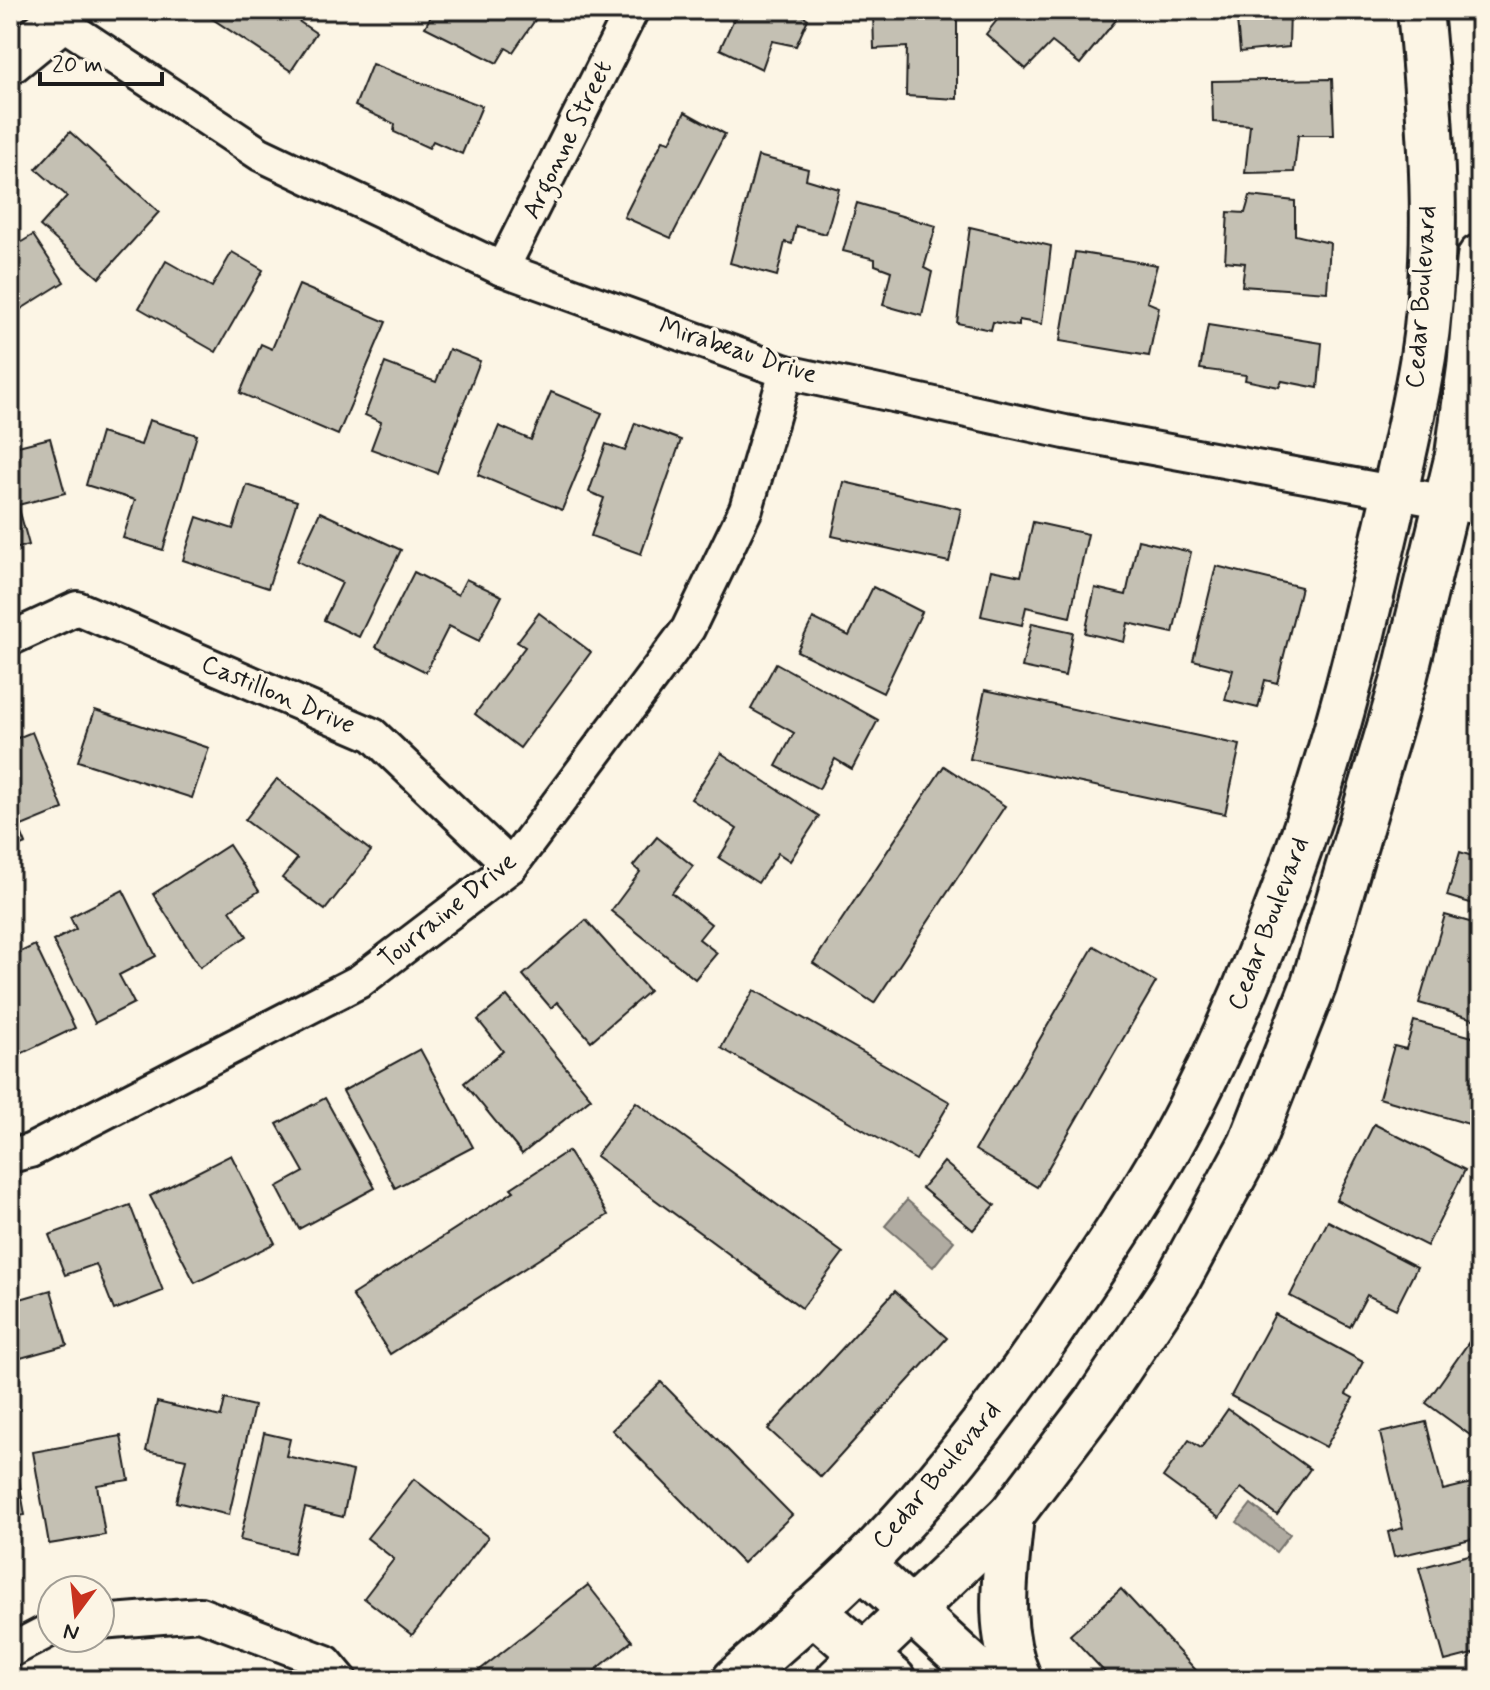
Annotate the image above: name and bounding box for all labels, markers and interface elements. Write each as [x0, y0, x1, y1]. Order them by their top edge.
scale bar [40, 36, 162, 86]
text: 20 m [52, 50, 103, 81]
street label: Argonne Street [515, 55, 624, 226]
street label: Cedar Boulevard [1399, 204, 1445, 390]
street label: Mirabeau Drive [655, 309, 822, 393]
street label: Castillon Drive [196, 647, 360, 743]
street label: Cedar Boulevard [1220, 832, 1318, 1016]
street label: Tourraine Drive [372, 845, 524, 977]
street label: Cedar Boulevard [865, 1395, 1009, 1557]
north arrow [36, 1574, 116, 1654]
text: N [61, 1616, 82, 1647]

